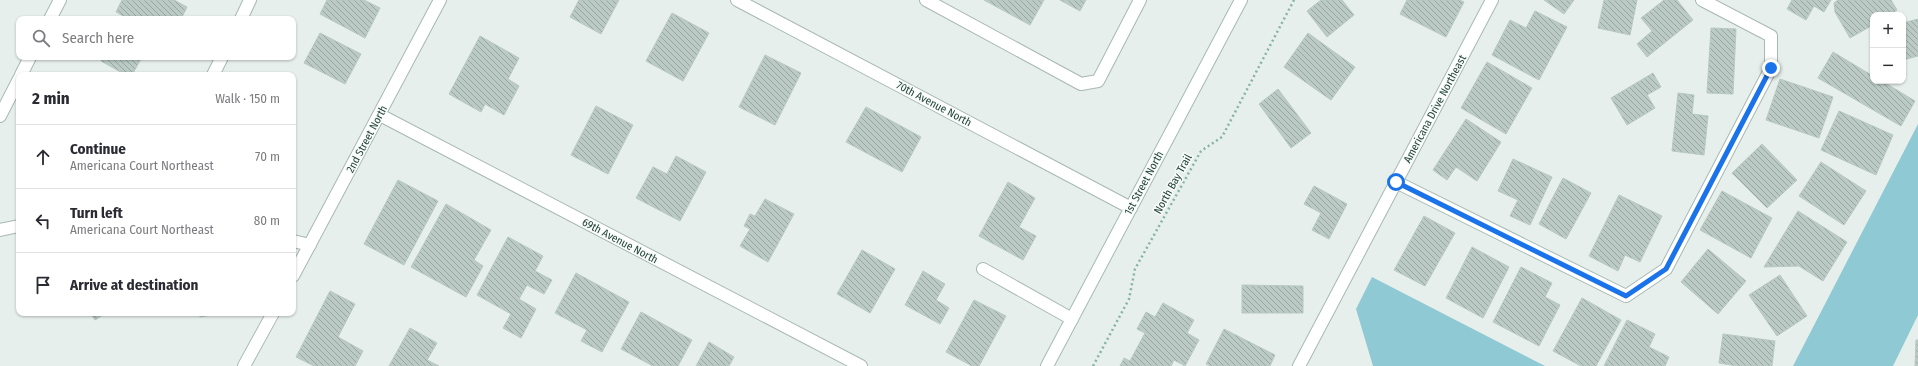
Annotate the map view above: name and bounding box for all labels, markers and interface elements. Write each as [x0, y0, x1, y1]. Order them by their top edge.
map controls [1870, 12, 1906, 84]
button: + [1870, 12, 1906, 48]
search box [16, 16, 296, 60]
icon: search [30, 27, 52, 49]
text: Search here [62, 29, 134, 47]
button: − [1870, 48, 1906, 84]
street label: Americana Drive Northeast [1401, 52, 1469, 165]
route end [1762, 59, 1780, 77]
street label: 70th Avenue North [894, 79, 974, 129]
text: 2 min [32, 88, 70, 109]
text: Walk · 150 m [215, 91, 280, 106]
street label: 2nd Street North [344, 103, 390, 175]
text: Continue [70, 140, 126, 158]
icon: ahead [32, 146, 54, 168]
text: 70 m [255, 149, 280, 164]
street label: 1st Street North [1122, 149, 1166, 217]
street label: North Bay Trail [1151, 152, 1195, 216]
text: Americana Court Northeast [70, 158, 214, 173]
route start [1387, 173, 1405, 191]
text: Turn left [70, 204, 123, 222]
icon: left [32, 210, 54, 232]
text: 80 m [254, 213, 280, 228]
street label: 69th Avenue North [580, 216, 660, 266]
text: Americana Court Northeast [70, 222, 214, 237]
icon: arrive [32, 274, 54, 296]
text: Arrive at destination [70, 276, 198, 294]

